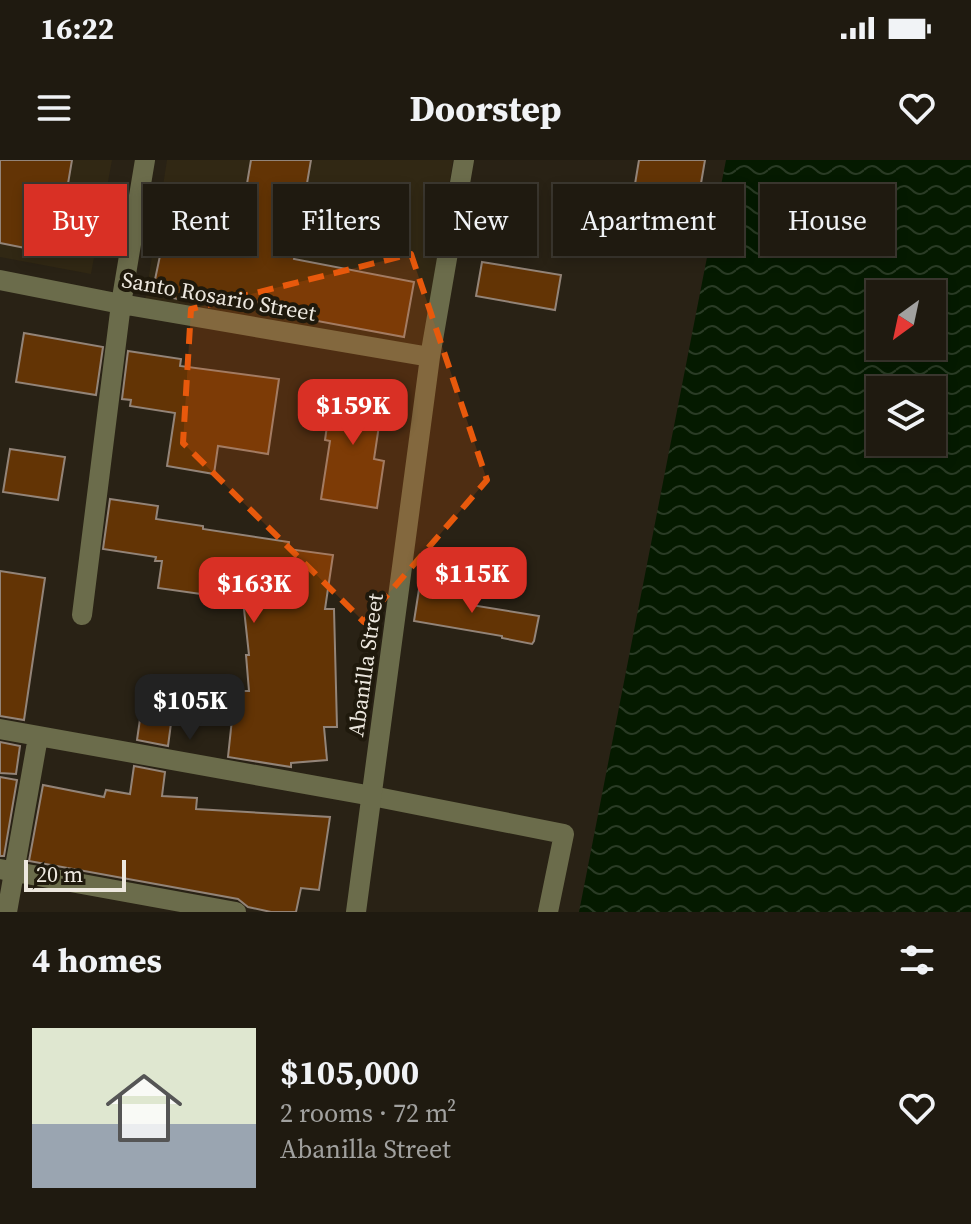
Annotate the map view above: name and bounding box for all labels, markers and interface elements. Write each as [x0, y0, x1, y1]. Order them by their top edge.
text: 16:22 [40, 8, 114, 49]
text: Doorstep [409, 84, 562, 133]
icon: menu [32, 86, 76, 130]
icon: heart [895, 86, 939, 130]
chip: Buy [24, 184, 127, 256]
chip: Rent [143, 184, 257, 256]
chip: Filters [273, 184, 409, 256]
chip: New [425, 184, 537, 256]
chip: Apartment [553, 184, 744, 256]
chip: House [760, 184, 895, 256]
street label: Santo Rosario Street [120, 264, 319, 328]
north arrow [866, 280, 946, 360]
map controls [866, 280, 946, 456]
button: layers [866, 376, 946, 456]
pin: $159K [297, 379, 409, 447]
text: $159K [316, 387, 390, 423]
pin: $115K [416, 547, 528, 615]
text: $115K [435, 555, 509, 591]
pin: $163K [198, 557, 310, 625]
text: $163K [217, 565, 291, 601]
street label: Abanilla Street [340, 591, 390, 739]
pin: $105K [134, 674, 246, 742]
text: $105K [153, 682, 227, 718]
scale bar [24, 856, 126, 892]
text: 20 m [36, 859, 83, 889]
text: 4 homes [32, 937, 162, 983]
icon: filters [895, 938, 939, 982]
text: $105,000 [280, 1049, 419, 1095]
icon: home [96, 1060, 192, 1156]
icon: heart [895, 1086, 939, 1130]
text: 2 rooms · 72 m² [280, 1095, 456, 1131]
text: Abanilla Street [280, 1131, 451, 1167]

